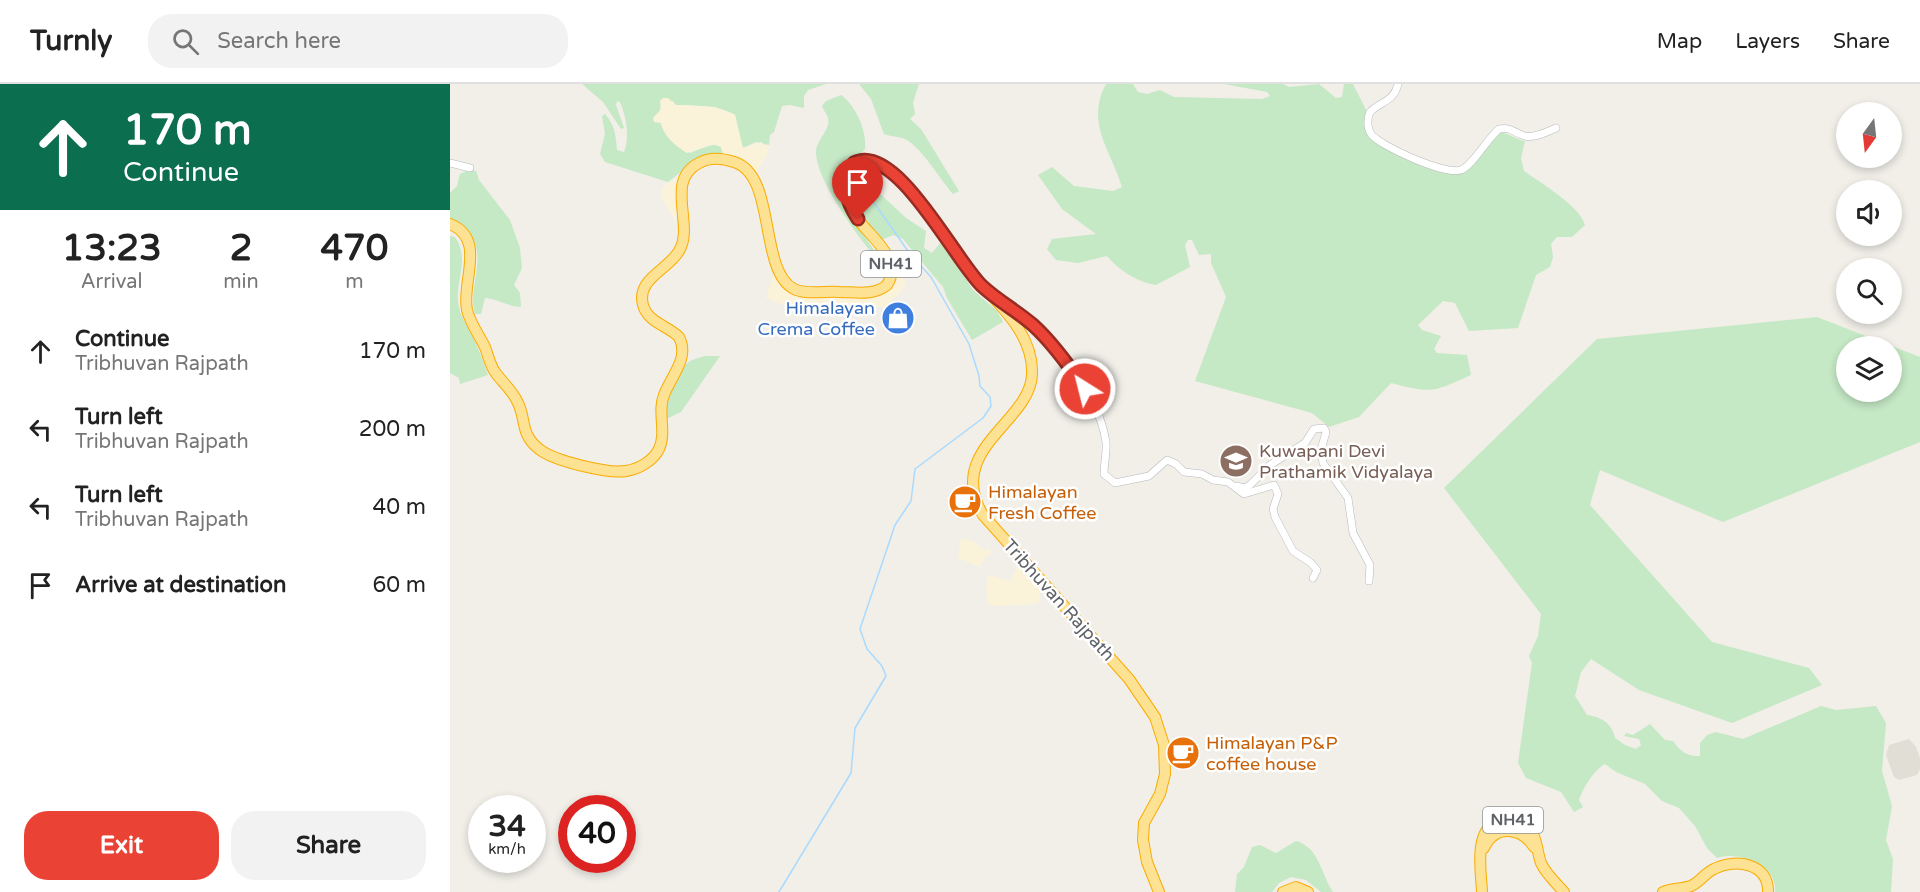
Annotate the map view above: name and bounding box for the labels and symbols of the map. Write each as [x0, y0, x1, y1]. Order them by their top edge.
north arrow [1836, 102, 1902, 168]
pin [832, 157, 883, 219]
road number: NH41 [861, 251, 921, 277]
place label: Himalayan Crema Coffee [758, 297, 875, 340]
shop icon: Himalayan Crema Coffee [880, 300, 916, 336]
position arrow [1053, 357, 1117, 421]
place label: Kuwapani Devi Prathamik Vidyalaya [1259, 440, 1433, 483]
school or university icon: Kuwapani Devi Prathamik Vidyalaya [1218, 443, 1254, 479]
place label: Himalayan Fresh Coffee [988, 481, 1096, 524]
cafe icon: Himalayan Fresh Coffee [947, 484, 983, 520]
street label: Tribhuvan Rajpath [999, 535, 1119, 665]
place label: Himalayan P&P coffee house [1206, 732, 1338, 775]
cafe icon: Himalayan P&P coffee house [1165, 735, 1201, 771]
speed limit sign: 40 [558, 795, 636, 873]
road number: NH41 [1483, 807, 1543, 833]

